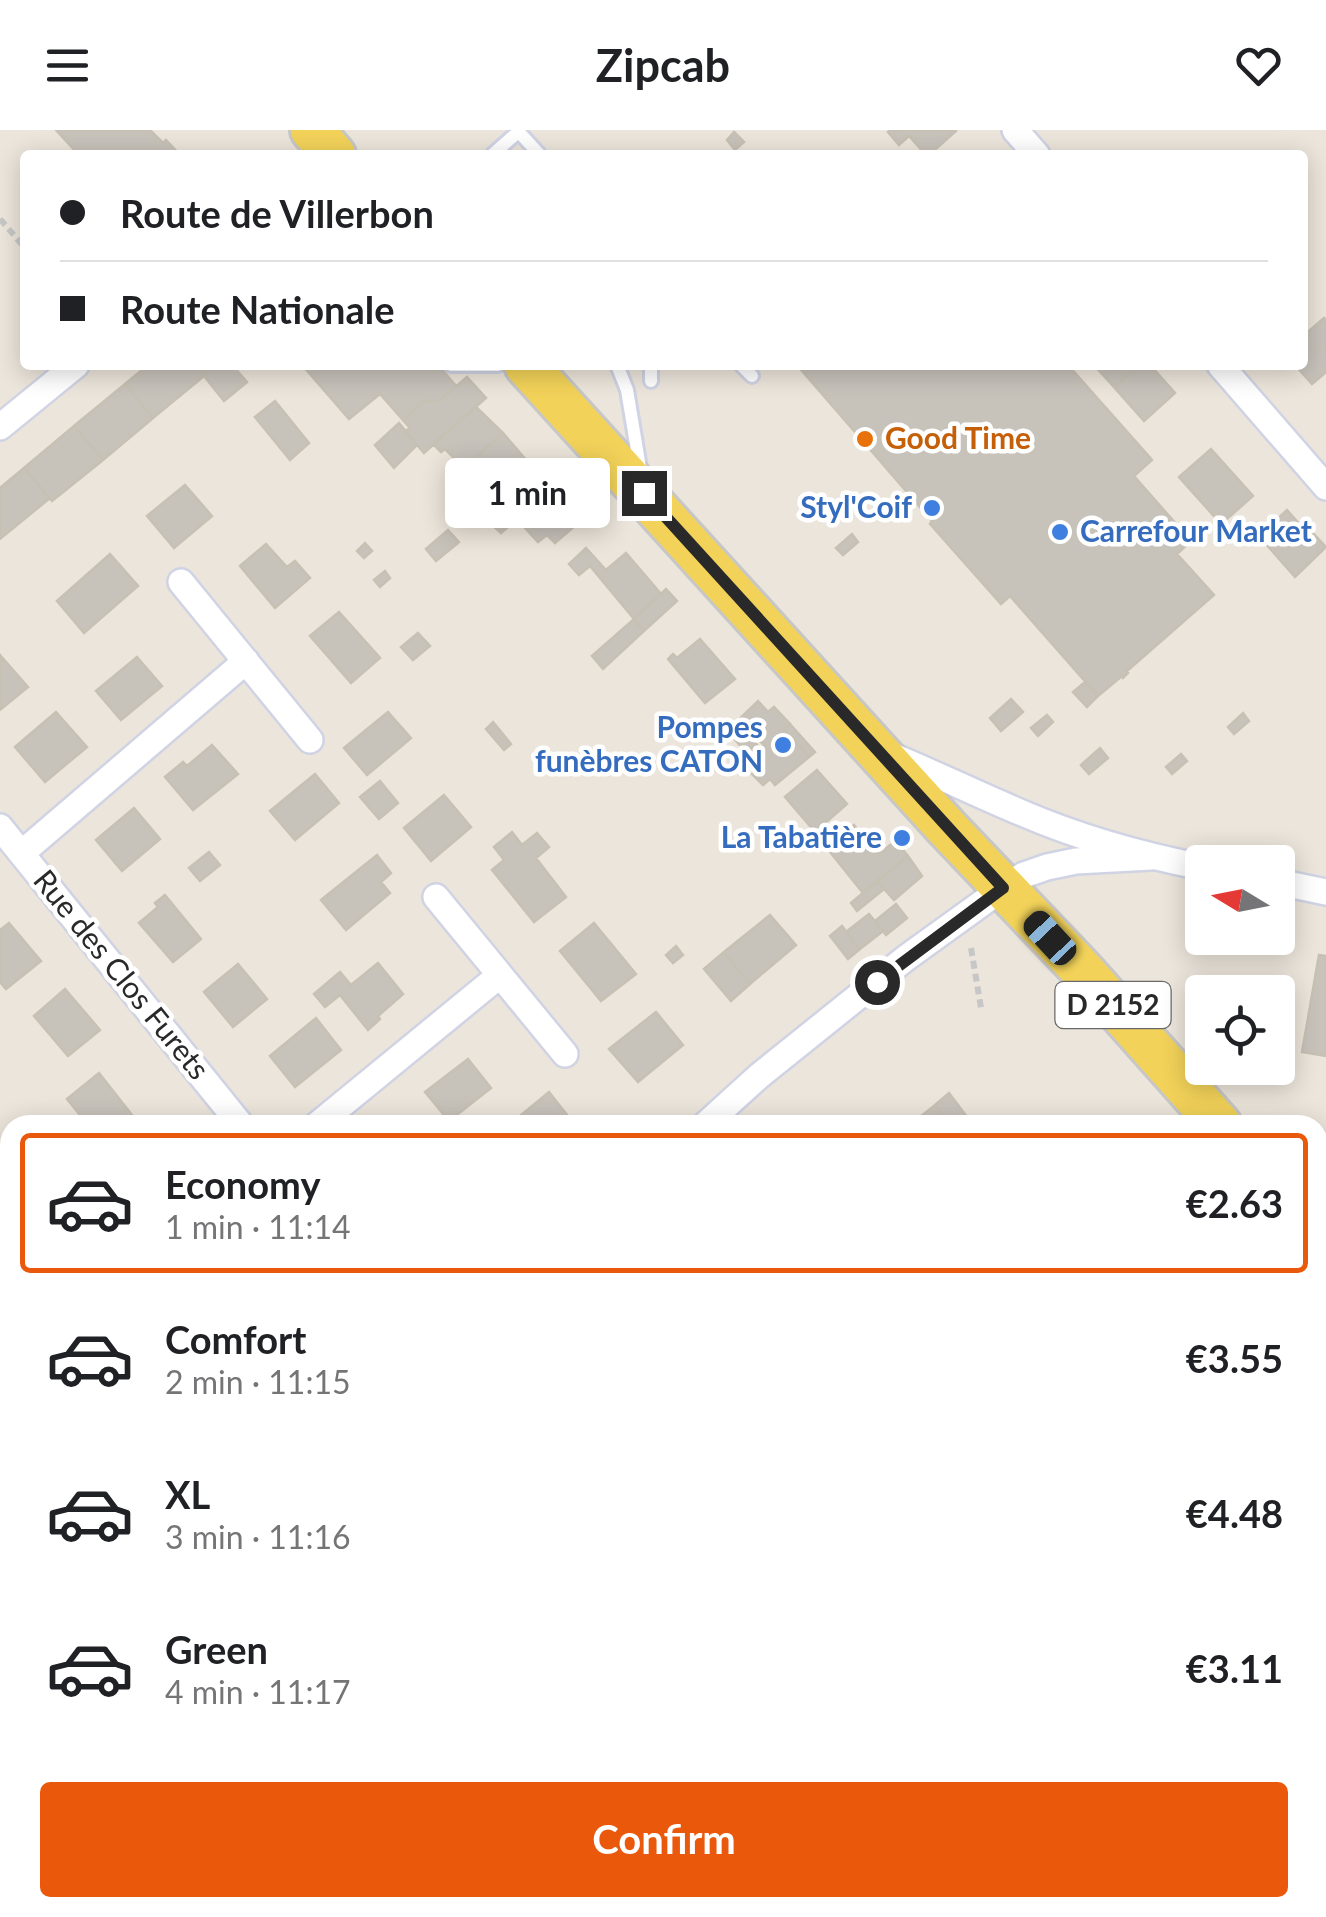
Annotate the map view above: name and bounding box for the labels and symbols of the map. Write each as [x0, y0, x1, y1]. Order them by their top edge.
place label: Good Time [885, 419, 1031, 455]
marker: Good Time [854, 428, 876, 450]
callout: 1 min [444, 458, 609, 528]
route end [622, 471, 667, 516]
place label: Styl'Coif [800, 488, 912, 524]
marker: Styl'Coif [921, 497, 943, 519]
place label: Carrefour Market [1080, 512, 1312, 548]
marker: Carrefour Market [1049, 521, 1071, 543]
place label: Pompes funèbres CATON [535, 708, 763, 778]
marker: Pompes funèbres CATON [772, 734, 794, 756]
place label: La Tabatière [721, 818, 882, 854]
marker: La Tabatière [891, 827, 913, 849]
north arrow [1185, 845, 1295, 955]
street label: Rue des Clos Furets [27, 862, 218, 1086]
car [1019, 906, 1081, 970]
route start [855, 960, 900, 1005]
road number: D 2152 [1056, 982, 1170, 1028]

